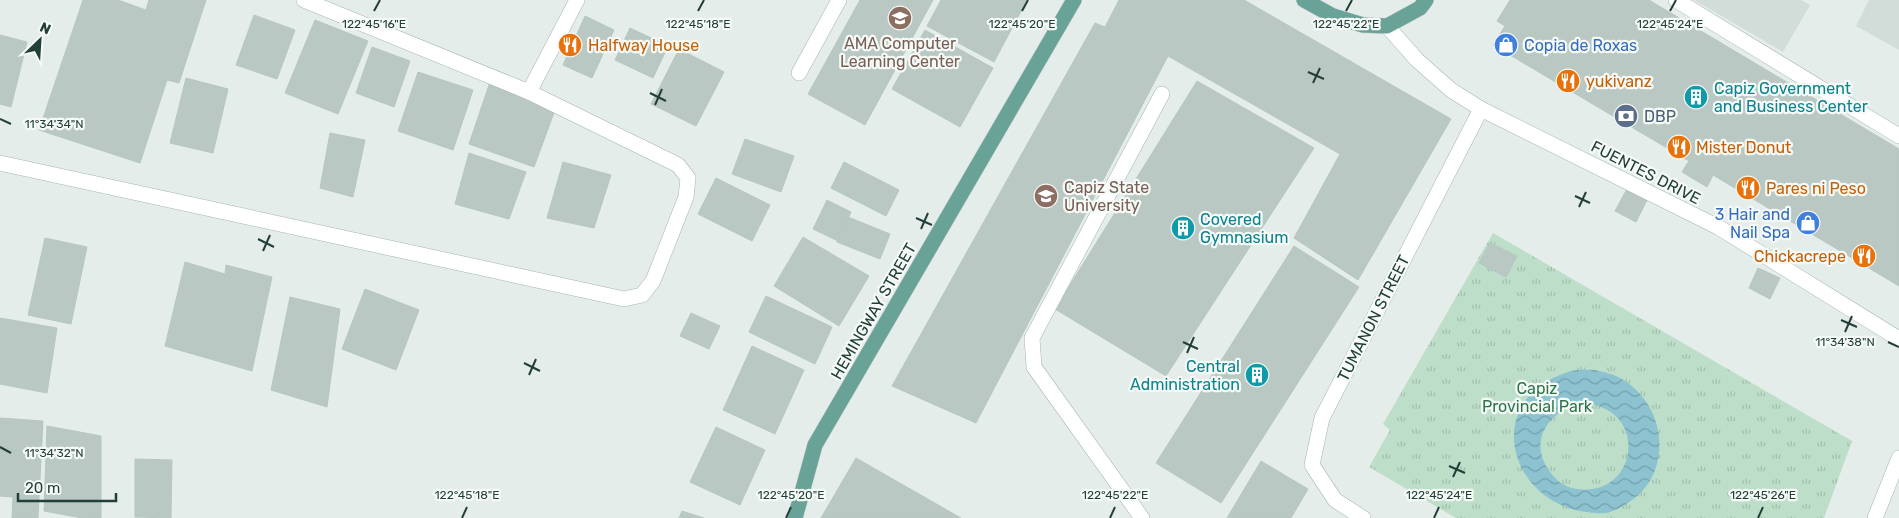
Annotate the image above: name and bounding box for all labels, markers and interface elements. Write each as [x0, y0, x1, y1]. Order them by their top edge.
school or university icon: AMA Computer Learning Center [887, 5, 913, 31]
north arrow [15, 15, 65, 65]
text: 122°45'16"E [342, 17, 406, 31]
text: 122°45'18"E [665, 17, 731, 31]
text: 122°45'20"E [989, 17, 1056, 31]
text: 122°45'22"E [1313, 17, 1379, 31]
text: 122°45'24"E [1637, 17, 1703, 31]
text: N [37, 19, 53, 39]
restaurant icon: Halfway House [557, 32, 583, 58]
shop icon: Copia de Roxas [1493, 32, 1519, 58]
place label: AMA Computer Learning Center [840, 34, 960, 71]
place label: Halfway House [588, 36, 699, 55]
place label: Copia de Roxas [1524, 36, 1637, 55]
restaurant icon: yukivanz [1555, 68, 1581, 94]
place label: yukivanz [1586, 72, 1652, 91]
place label: Capiz Government and Business Center [1714, 79, 1868, 116]
building icon: Capiz Government and Business Center [1683, 84, 1709, 110]
bank icon: DBP [1613, 103, 1639, 129]
place label: DBP [1644, 107, 1676, 126]
text: 11°34'34"N [24, 117, 84, 131]
restaurant icon: Mister Donut [1666, 134, 1692, 160]
street label: FUENTES DRIVE [1588, 137, 1704, 208]
place label: Mister Donut [1696, 138, 1791, 157]
restaurant icon: Pares ni Peso [1735, 175, 1761, 201]
place label: Capiz State University [1064, 178, 1149, 215]
place label: Pares ni Peso [1766, 179, 1866, 198]
school or university icon: Capiz State University [1033, 183, 1059, 209]
place label: 3 Hair and Nail Spa [1715, 205, 1790, 242]
place label: Covered Gymnasium [1200, 210, 1288, 247]
shop icon: 3 Hair and Nail Spa [1795, 210, 1821, 236]
building icon: Covered Gymnasium [1170, 215, 1196, 241]
street label: HEMINGWAY STREET [827, 240, 920, 383]
restaurant icon: Chickacrepe [1851, 243, 1877, 269]
place label: Chickacrepe [1754, 247, 1846, 266]
street label: TUMANON STREET [1333, 252, 1413, 385]
text: 11°34'38"N [1815, 335, 1875, 349]
place label: Central Administration [1130, 357, 1240, 394]
building icon: Central Administration [1244, 362, 1270, 388]
park label: Capiz Provincial Park [1482, 379, 1593, 416]
text: 11°34'32"N [24, 446, 84, 460]
scale bar [18, 470, 115, 502]
text: 20 m [25, 479, 60, 497]
text: 122°45'18"E [434, 488, 500, 502]
text: 122°45'20"E [758, 488, 825, 502]
text: 122°45'22"E [1082, 488, 1148, 502]
text: 122°45'24"E [1406, 488, 1472, 502]
text: 122°45'26"E [1730, 488, 1796, 502]

